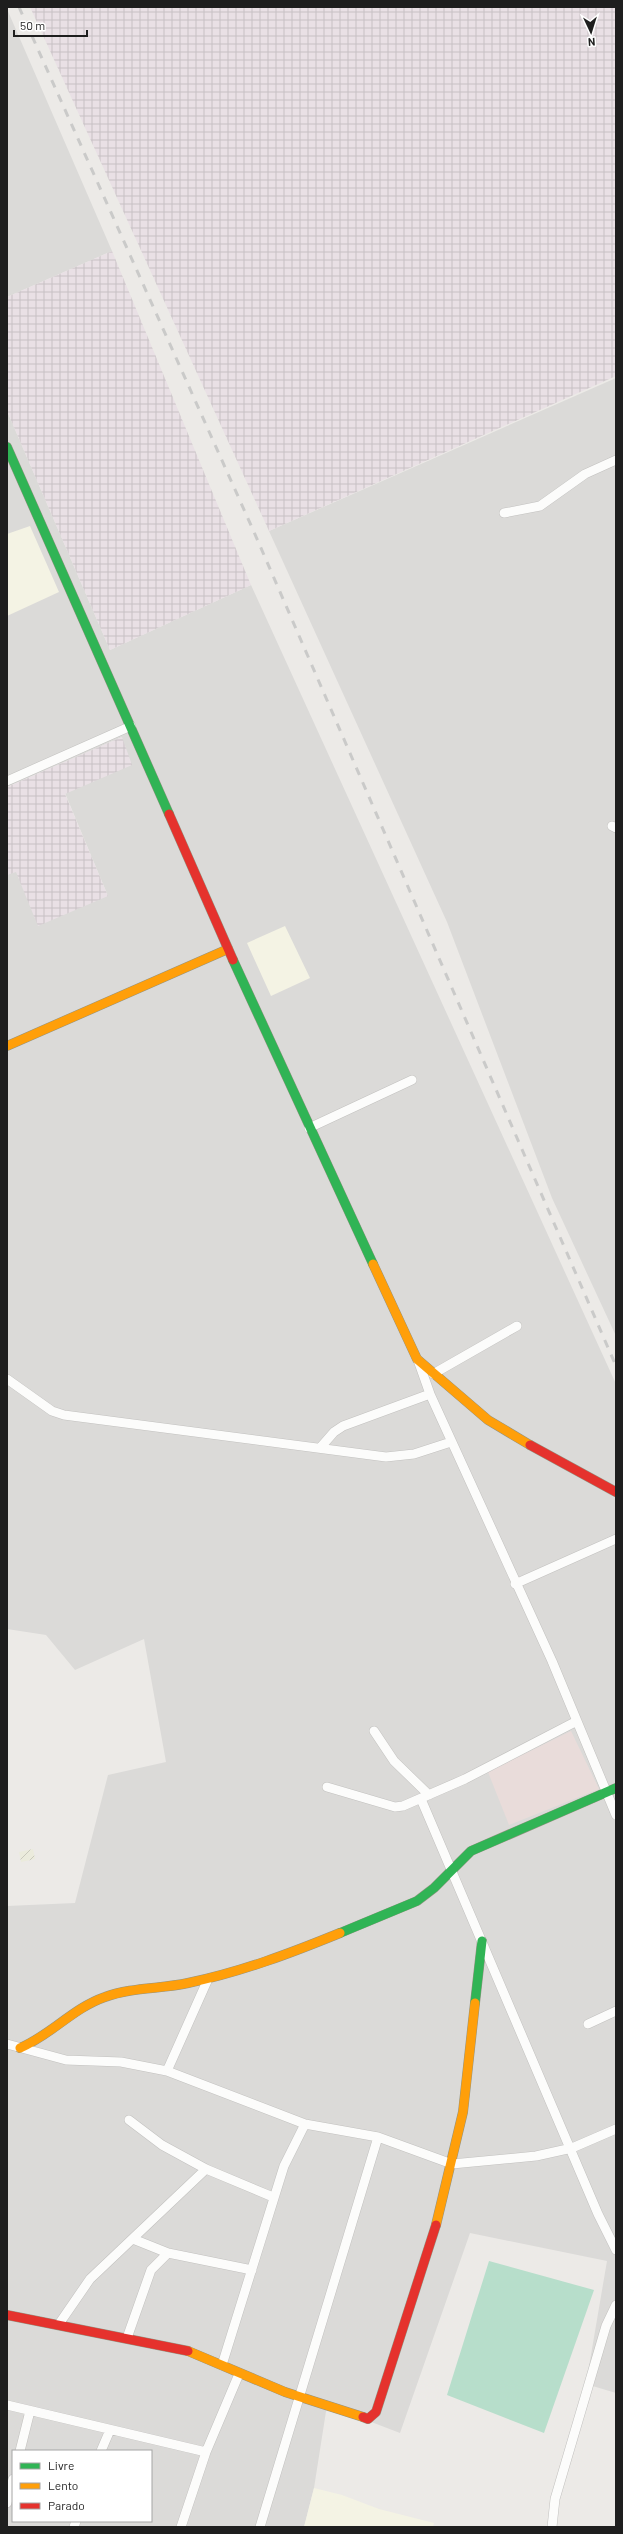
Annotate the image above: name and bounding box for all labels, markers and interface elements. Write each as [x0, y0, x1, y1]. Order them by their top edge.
scale bar [14, 12, 87, 38]
north arrow [571, 12, 611, 52]
text: 50 m [20, 18, 45, 32]
text: N [588, 36, 596, 49]
legend [12, 2450, 152, 2522]
text: Livre [48, 2458, 74, 2472]
text: Lento [48, 2478, 78, 2492]
text: Parado [48, 2498, 85, 2512]

